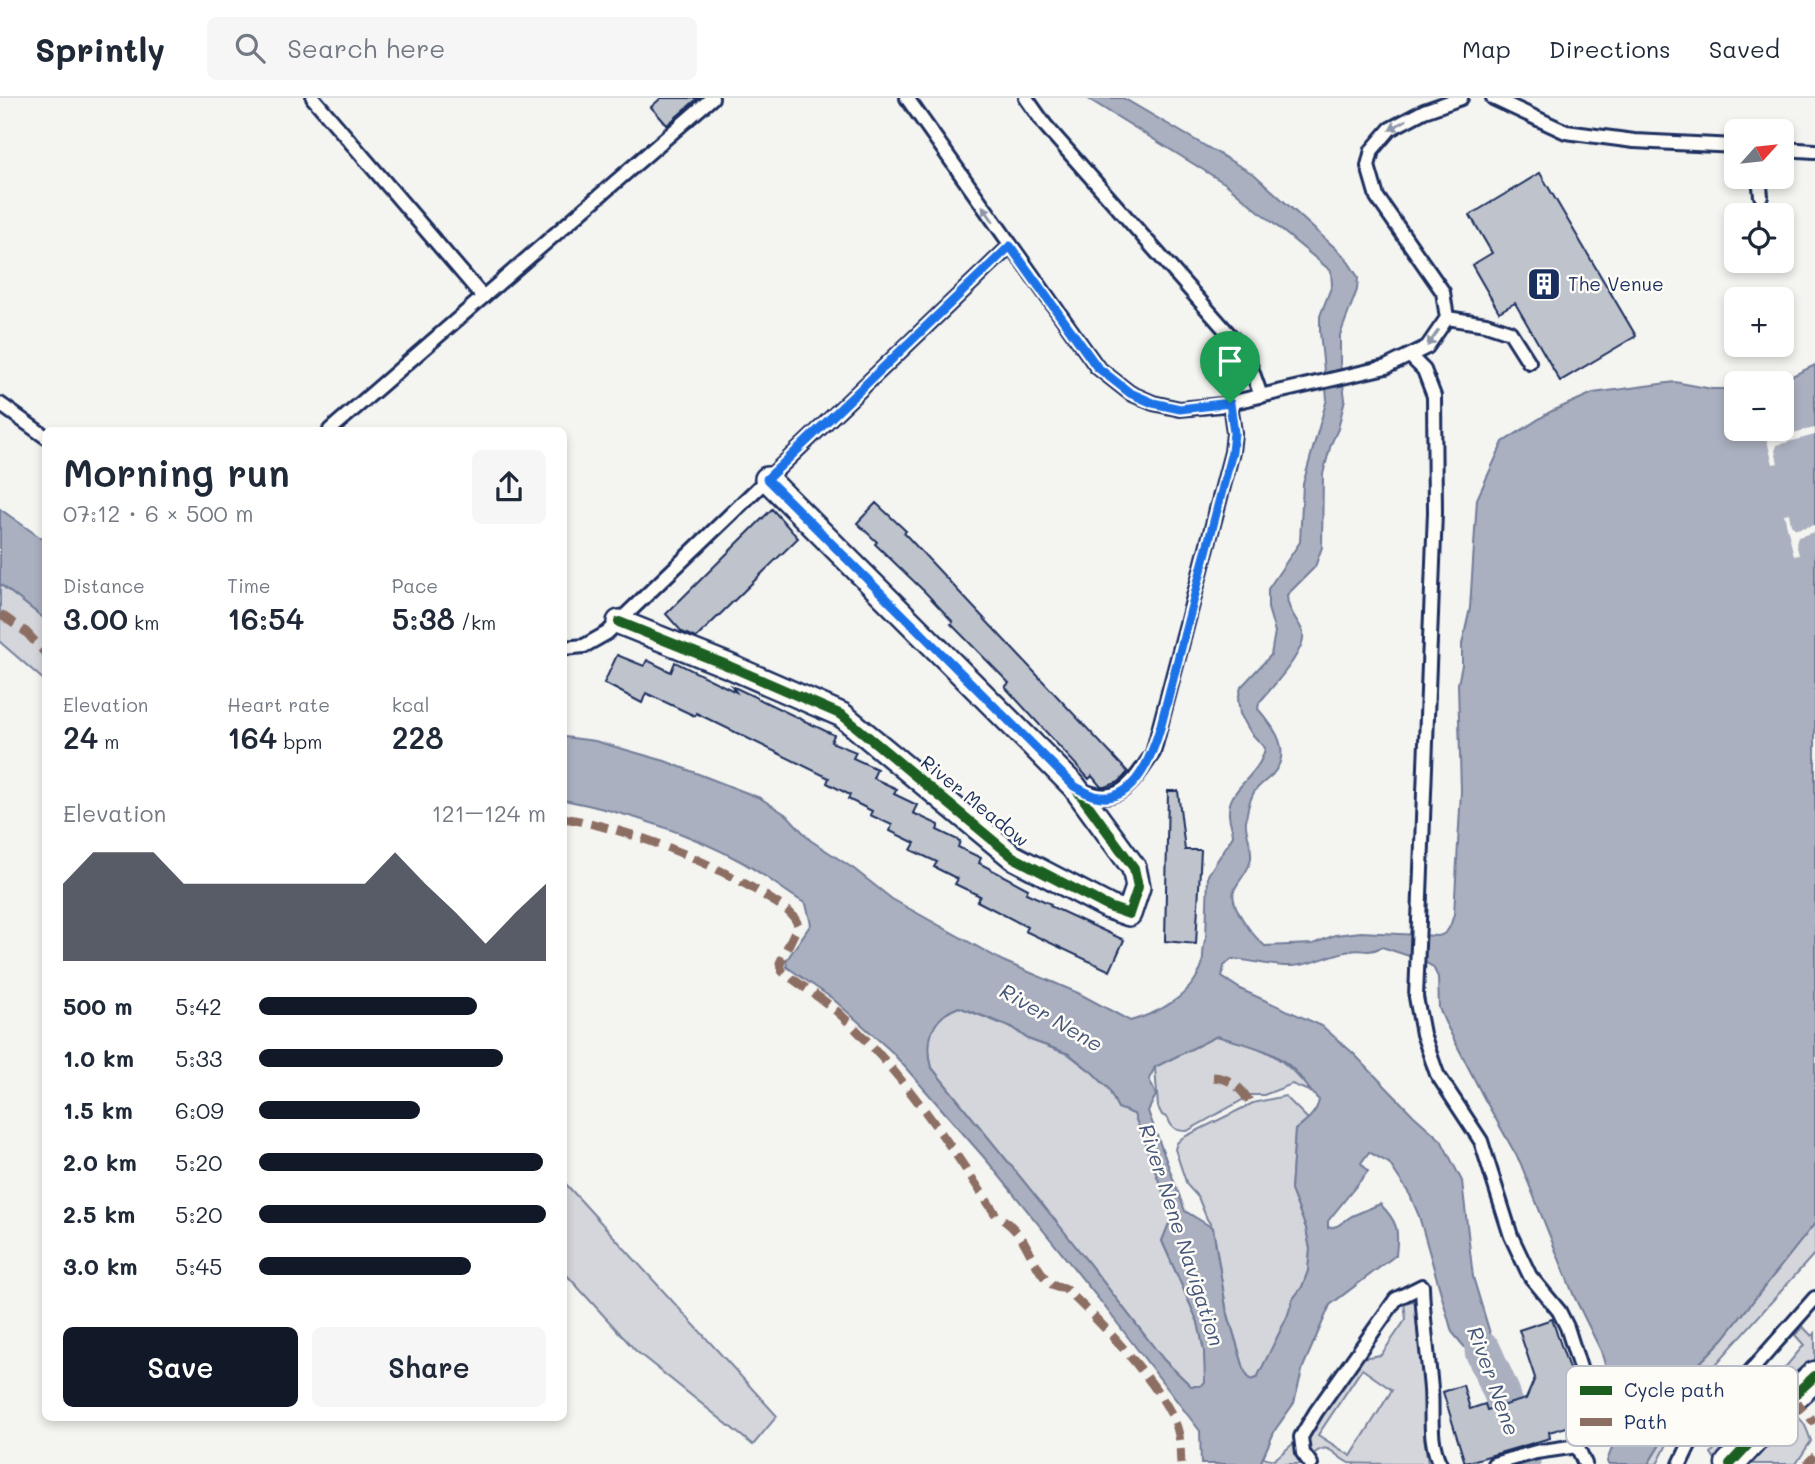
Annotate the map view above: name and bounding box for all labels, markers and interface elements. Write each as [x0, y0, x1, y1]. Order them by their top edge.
search box [207, 17, 697, 80]
text: Sprintly [35, 27, 165, 70]
icon: search [231, 29, 269, 67]
text: Search here [287, 31, 445, 65]
text: Map [1462, 33, 1511, 64]
text: Directions [1549, 33, 1671, 64]
text: Saved [1709, 33, 1780, 64]
one-way arrow [1389, 119, 1408, 131]
north arrow [1724, 119, 1794, 189]
map controls [1724, 119, 1794, 441]
button: locate [1724, 203, 1794, 273]
one-way arrow [981, 205, 995, 223]
building icon: The Venue [1525, 265, 1563, 303]
place label: The Venue [1568, 271, 1664, 296]
button: + [1724, 287, 1794, 357]
one-way arrow [1426, 329, 1440, 347]
pin [1200, 331, 1260, 403]
icon: arrive [1211, 342, 1249, 380]
button: − [1724, 371, 1794, 441]
text: Morning run [63, 447, 290, 497]
button: share [472, 450, 546, 524]
text: 07:12 · 6 × 500 m [63, 498, 253, 528]
text: Distance [63, 573, 145, 598]
text: Time [227, 573, 271, 598]
text: Pace [392, 573, 438, 598]
text: 3.00 [63, 598, 128, 638]
text: 16:54 [227, 598, 304, 638]
text: 5:38 [392, 598, 455, 638]
text: km [128, 610, 159, 635]
text: /km [455, 610, 496, 635]
text: Elevation [63, 692, 148, 717]
text: Heart rate [227, 692, 330, 717]
text: kcal [392, 692, 430, 717]
text: 24 [63, 717, 98, 757]
text: 164 [227, 717, 277, 757]
text: 228 [392, 717, 444, 757]
text: m [98, 729, 120, 754]
text: bpm [277, 729, 322, 754]
street label: River Meadow [916, 749, 1035, 852]
text: Elevation [63, 798, 166, 828]
text: 121–124 m [432, 798, 546, 828]
water label: River Nene [995, 976, 1108, 1057]
text: 500 m [63, 991, 133, 1021]
text: 5:42 [175, 991, 222, 1021]
text: 1.0 km [63, 1043, 134, 1073]
text: 5:33 [175, 1043, 223, 1073]
text: 1.5 km [63, 1095, 133, 1125]
text: 6:09 [175, 1095, 224, 1125]
water label: River Nene Navigation [1134, 1120, 1231, 1349]
text: 2.0 km [63, 1147, 137, 1177]
text: 5:20 [175, 1147, 223, 1177]
text: 2.5 km [63, 1199, 135, 1229]
text: 5:20 [175, 1199, 223, 1229]
text: 3.0 km [63, 1251, 138, 1281]
text: 5:45 [175, 1251, 222, 1281]
water label: River Nene [1462, 1322, 1527, 1439]
button: Save [63, 1327, 298, 1407]
button: Share [312, 1327, 546, 1407]
legend [1566, 1366, 1798, 1446]
text: Cycle path [1624, 1377, 1724, 1402]
text: Path [1624, 1409, 1667, 1434]

